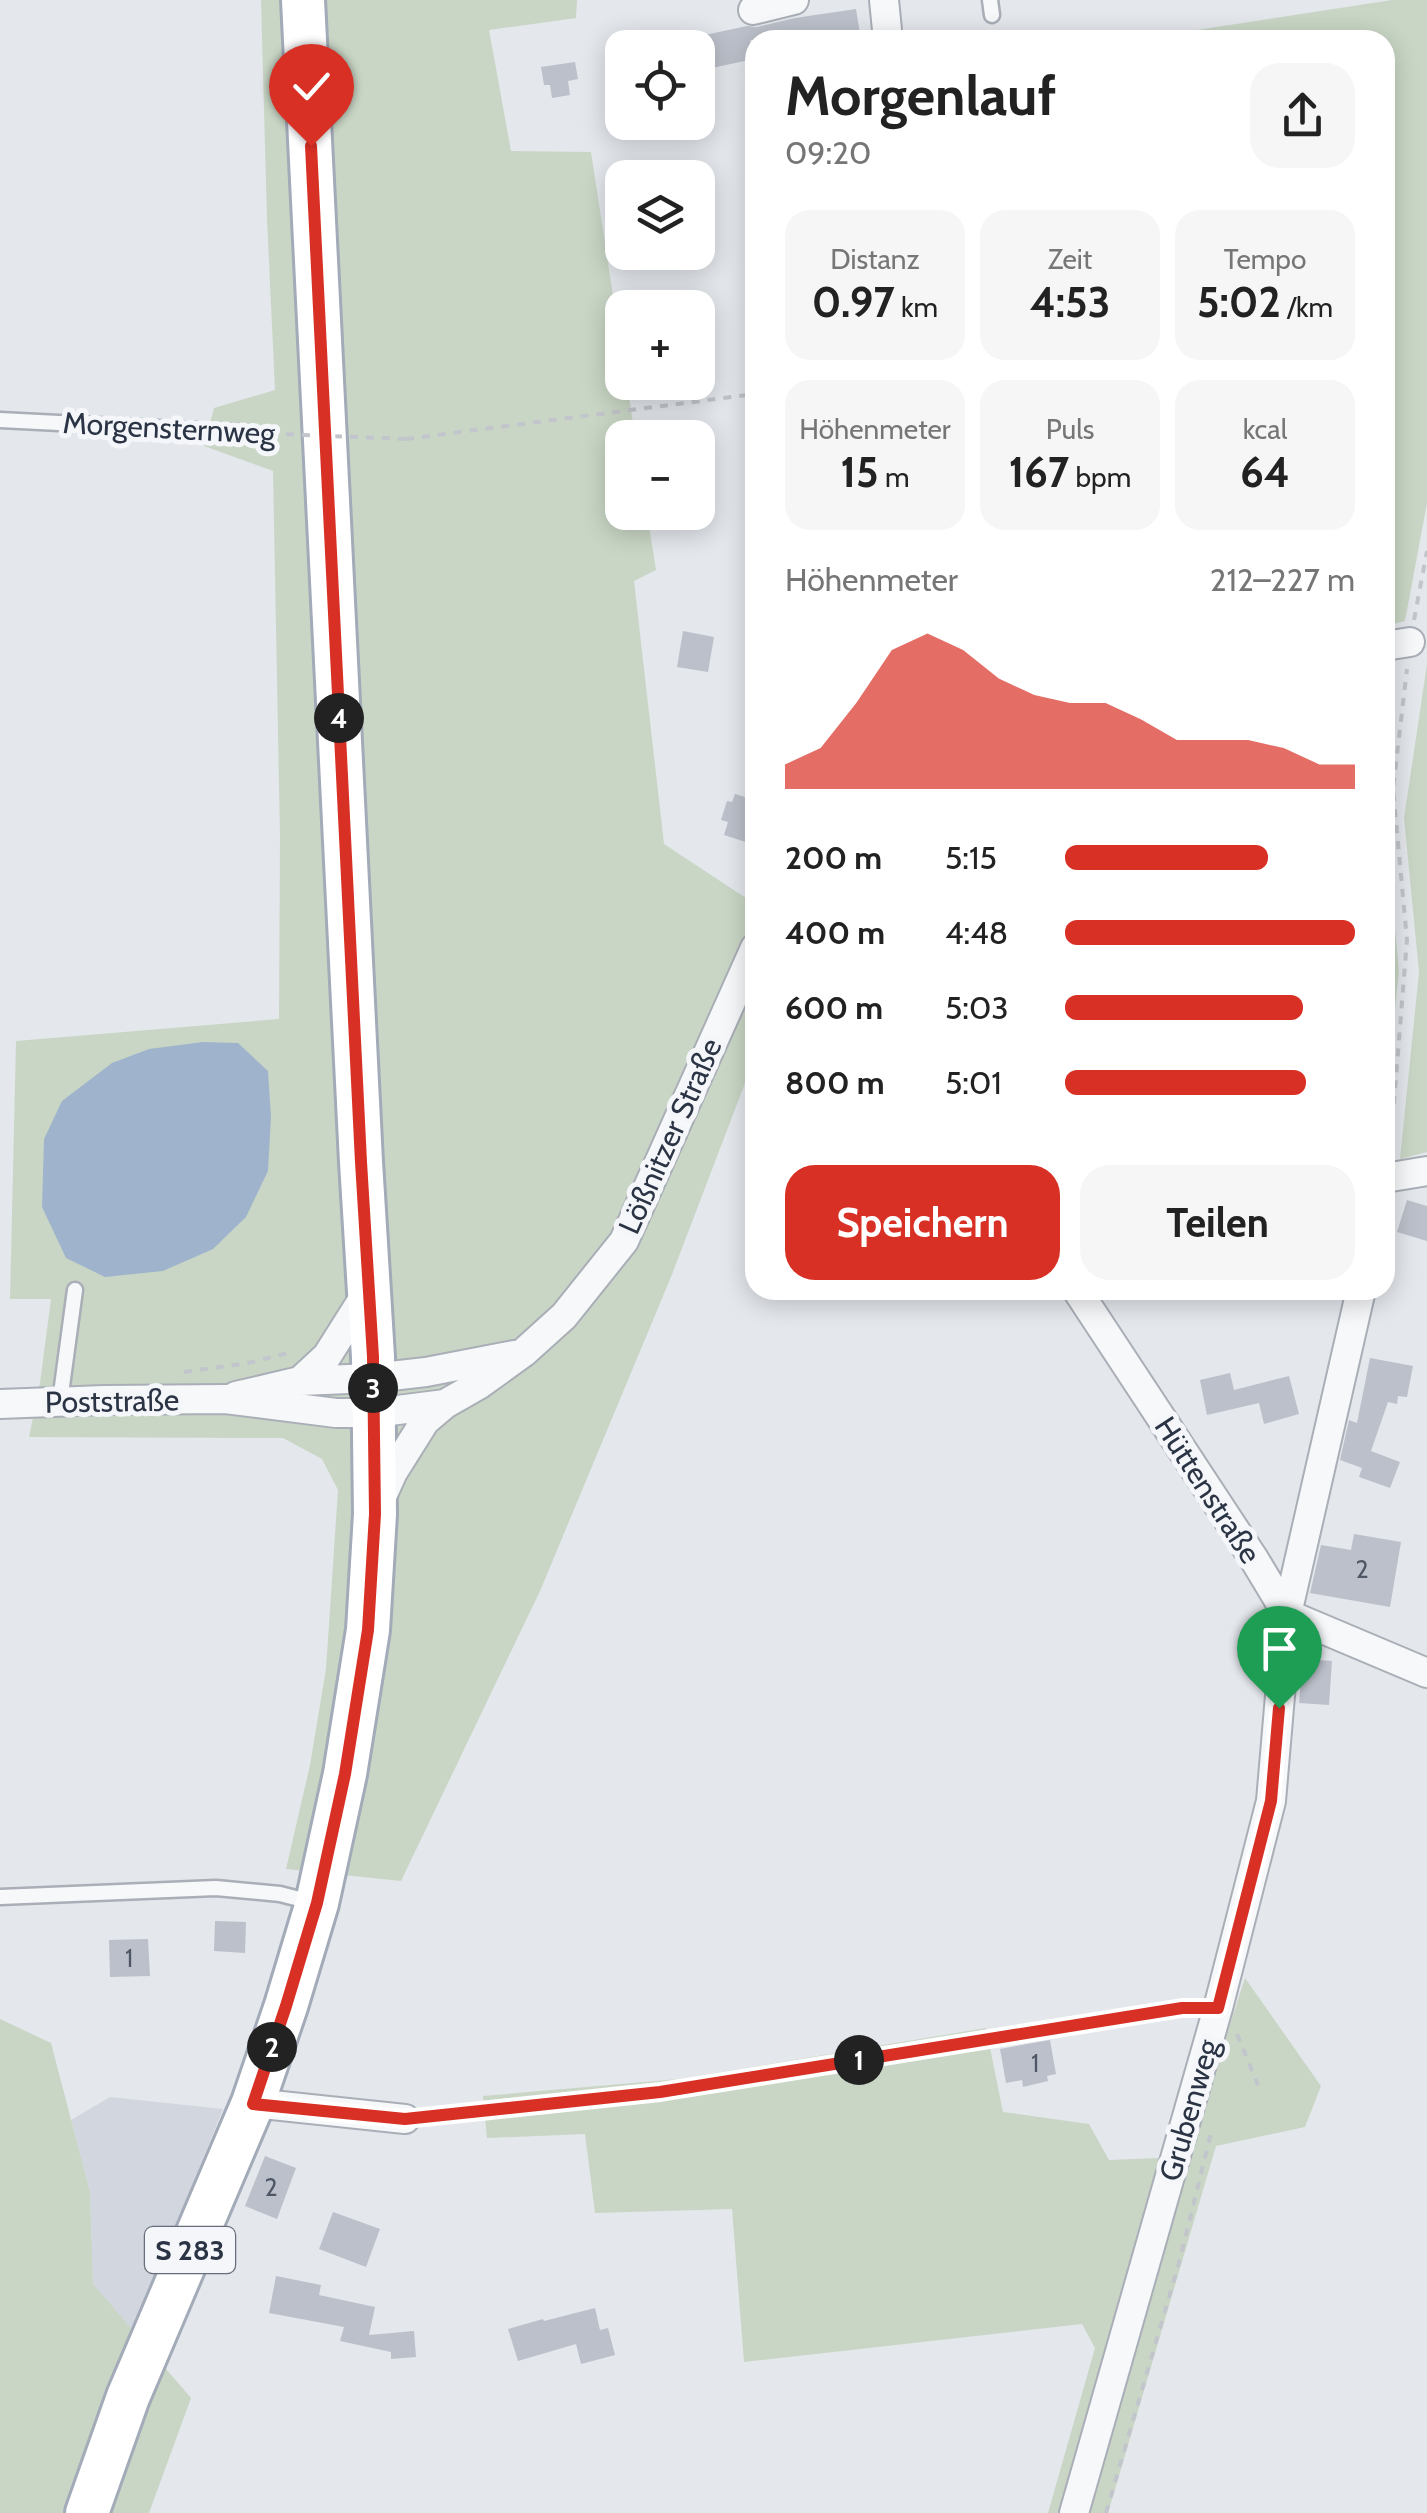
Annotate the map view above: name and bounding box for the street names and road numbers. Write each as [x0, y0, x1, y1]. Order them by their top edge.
street label: Morgensternweg [62, 404, 277, 452]
street label: Lößnitzer Straße [610, 1032, 730, 1240]
street label: Poststraße [44, 1381, 180, 1421]
street label: Hüttenstraße [1147, 1410, 1269, 1570]
street label: Grubenweg [1151, 2034, 1227, 2185]
road number: S 283 [145, 2227, 235, 2273]

